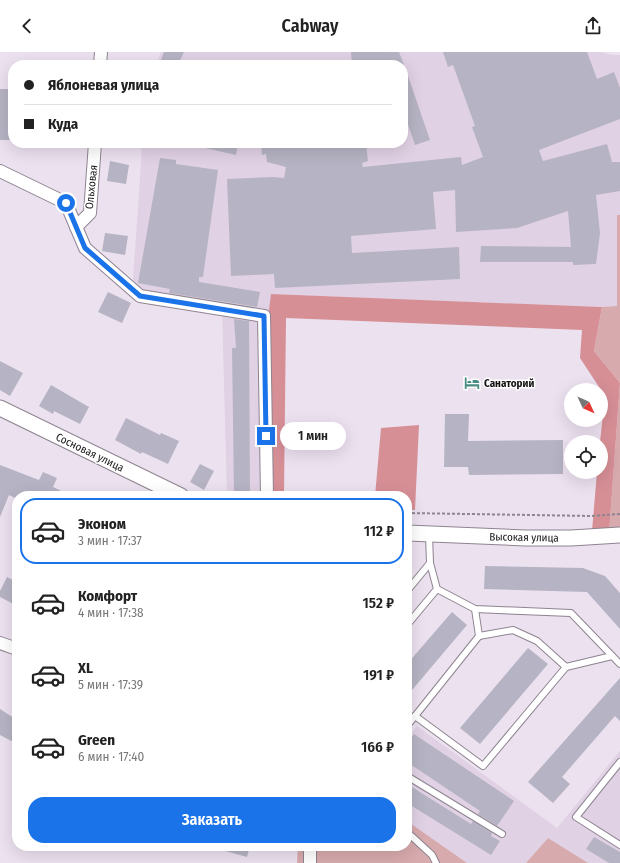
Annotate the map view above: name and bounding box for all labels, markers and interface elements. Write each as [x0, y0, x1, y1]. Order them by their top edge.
icon: back [16, 15, 38, 37]
text: Cabway [282, 15, 338, 37]
icon: share [582, 15, 604, 37]
text: Яблоневая улица [48, 76, 159, 94]
text: Куда [48, 115, 78, 133]
street label: Ольховая [83, 164, 100, 210]
route start [57, 194, 75, 212]
hotel icon: Санаторий [463, 374, 481, 392]
place label: Санаторий [484, 377, 534, 390]
north arrow [564, 383, 608, 427]
map controls [564, 383, 608, 479]
callout: 1 мин [280, 422, 346, 450]
route end [257, 427, 275, 445]
text: 1 мин [298, 428, 328, 443]
street label: Сосновая улица [54, 430, 126, 474]
button: locate [564, 435, 608, 479]
icon: car [30, 513, 66, 549]
text: Эконом [78, 515, 126, 533]
text: 112 ₽ [364, 522, 394, 540]
street label: Высокая улица [489, 530, 559, 545]
text: 3 мин · 17:37 [78, 533, 142, 548]
icon: car [30, 585, 66, 621]
text: Комфорт [78, 587, 137, 605]
text: 152 ₽ [363, 594, 394, 612]
text: 4 мин · 17:38 [78, 605, 144, 620]
icon: car [30, 657, 66, 693]
text: XL [78, 659, 93, 677]
text: 191 ₽ [363, 666, 394, 684]
text: 5 мин · 17:39 [78, 677, 143, 692]
icon: car [30, 729, 66, 765]
text: Green [78, 731, 115, 749]
text: 166 ₽ [361, 738, 394, 756]
text: 6 мин · 17:40 [78, 749, 144, 764]
button: Заказать [28, 797, 396, 843]

